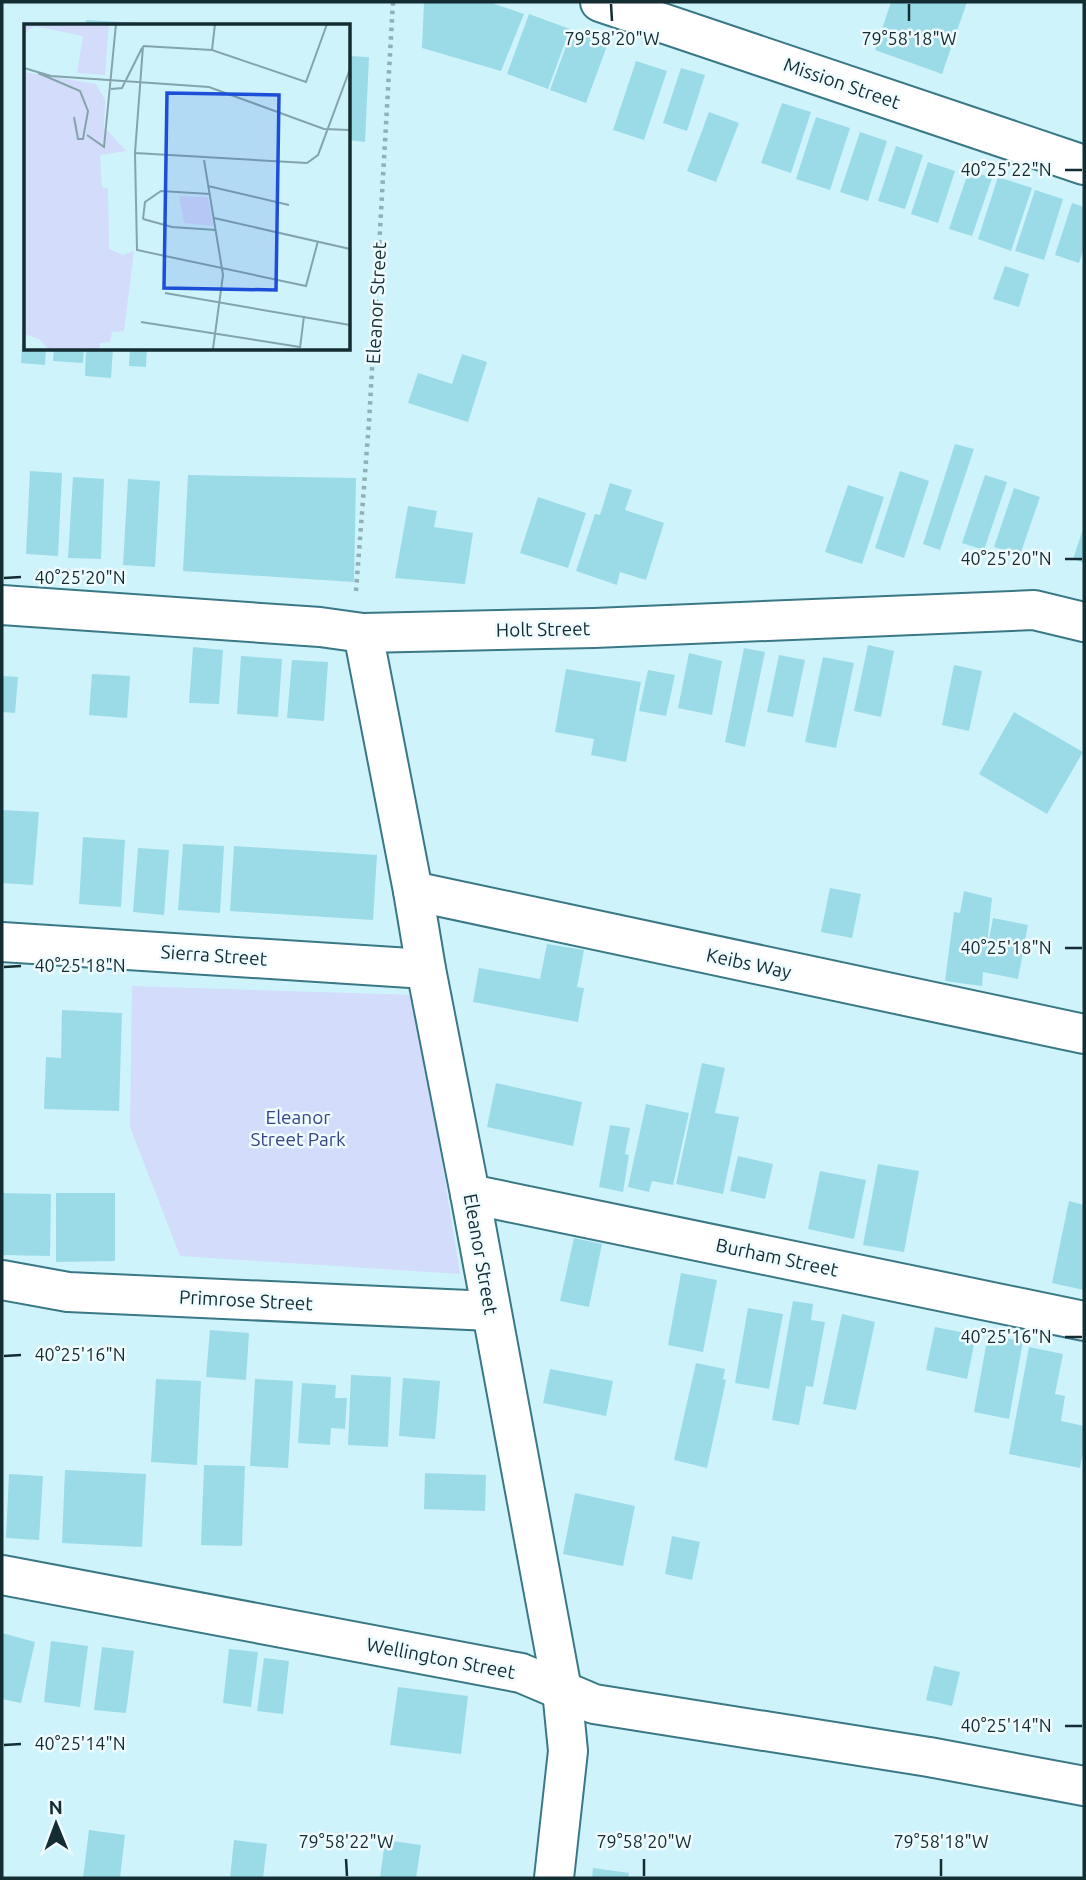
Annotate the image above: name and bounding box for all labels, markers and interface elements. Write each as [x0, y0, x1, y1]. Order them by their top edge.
inset map [24, 24, 350, 350]
text: 79°58'20"W [564, 28, 660, 48]
text: 79°58'18"W [861, 28, 957, 48]
street label: Mission Street [781, 53, 904, 113]
text: 40°25'22"N [960, 159, 1052, 179]
street label: Eleanor Street [362, 241, 390, 365]
text: 40°25'20"N [960, 548, 1052, 568]
text: 40°25'20"N [34, 567, 126, 587]
street label: Holt Street [496, 617, 591, 641]
text: 40°25'18"N [960, 937, 1052, 957]
street label: Sierra Street [160, 940, 268, 970]
street label: Keibs Way [705, 943, 793, 983]
text: 40°25'18"N [34, 955, 126, 975]
park label: Eleanor Street Park [250, 1106, 346, 1150]
street label: Eleanor Street [460, 1192, 503, 1317]
street label: Burham Street [714, 1233, 841, 1281]
street label: Primrose Street [179, 1286, 314, 1315]
text: 40°25'16"N [960, 1326, 1052, 1346]
text: 40°25'16"N [34, 1344, 126, 1364]
street label: Wellington Street [365, 1633, 518, 1683]
text: 40°25'14"N [960, 1715, 1052, 1735]
text: 40°25'14"N [34, 1733, 126, 1753]
north arrow [21, 1789, 91, 1859]
text: N [48, 1796, 63, 1818]
text: 79°58'22"W [298, 1831, 394, 1851]
text: 79°58'20"W [596, 1831, 692, 1851]
text: 79°58'18"W [893, 1831, 989, 1851]

